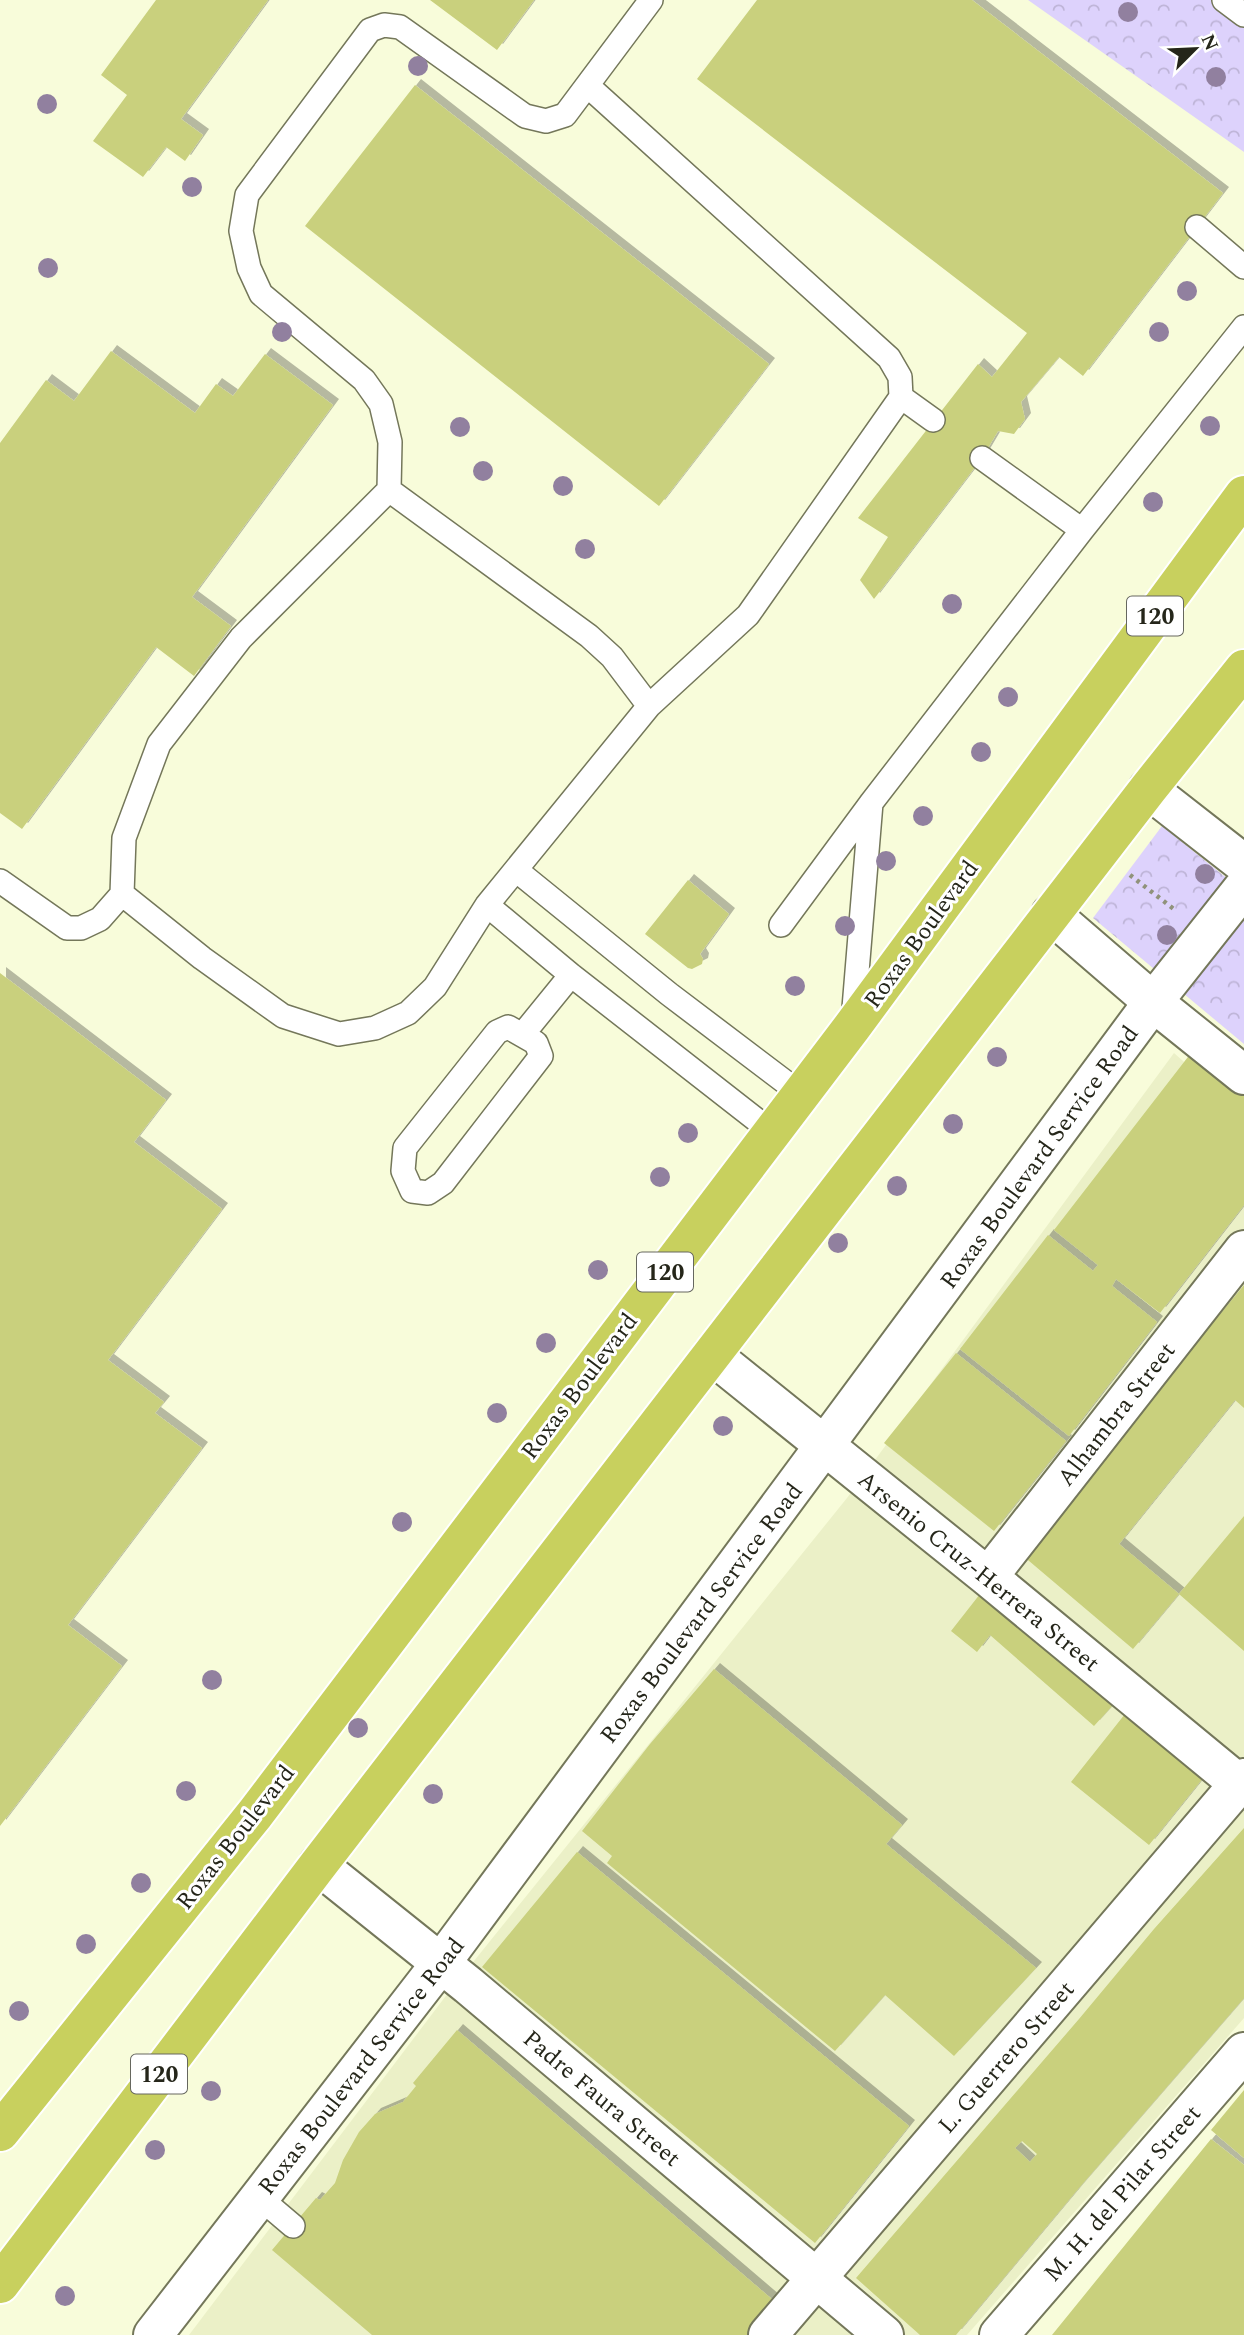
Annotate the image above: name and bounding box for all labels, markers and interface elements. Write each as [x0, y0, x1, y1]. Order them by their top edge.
north arrow [1160, 14, 1230, 84]
text: N [1193, 30, 1226, 56]
road number: 120 [1127, 596, 1183, 636]
street label: Roxas Boulevard [856, 853, 988, 1016]
street label: Roxas Boulevard Service Road [932, 1018, 1148, 1297]
road number: 120 [637, 1252, 693, 1292]
street label: Roxas Boulevard [512, 1306, 647, 1468]
street label: Alhambra Street [1049, 1335, 1185, 1495]
street label: Arsenio Cruz-Herrera Street [849, 1462, 1107, 1681]
street label: Roxas Boulevard Service Road [592, 1476, 812, 1752]
street label: Roxas Boulevard [167, 1757, 304, 1918]
street label: Roxas Boulevard Service Road [250, 1930, 474, 2203]
street label: L. Guerrero Street [930, 1973, 1084, 2142]
street label: Padre Faura Street [514, 2022, 688, 2176]
road number: 120 [131, 2054, 187, 2094]
street label: M. H. del Pilar Street [1035, 2097, 1210, 2290]

